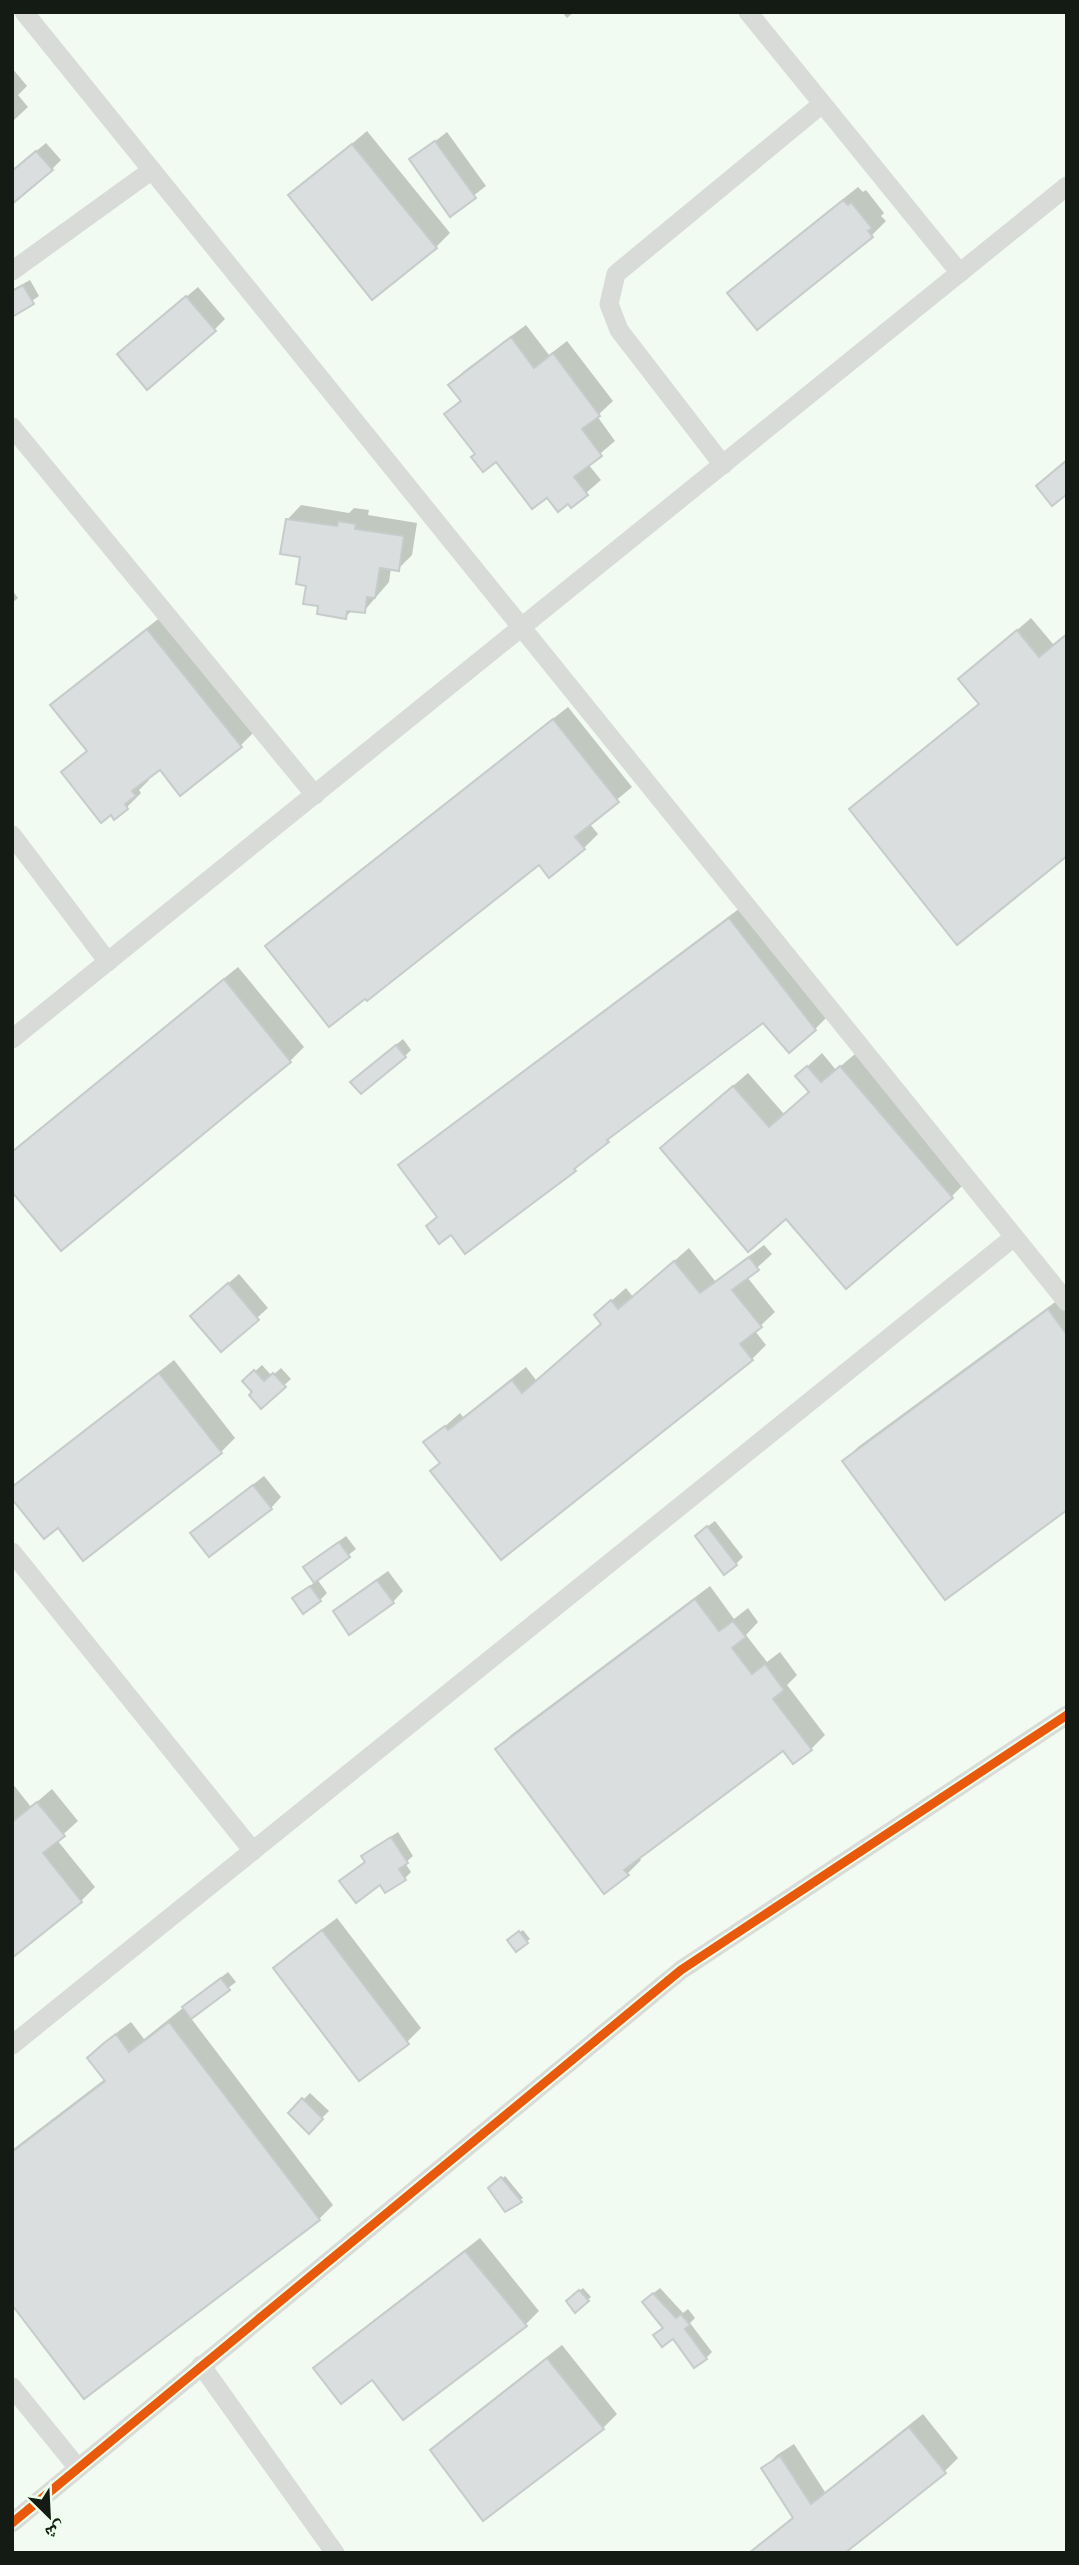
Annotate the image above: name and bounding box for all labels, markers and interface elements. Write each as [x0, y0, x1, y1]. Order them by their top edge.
north arrow [14, 2481, 84, 2551]
text: ش [42, 2516, 70, 2546]

